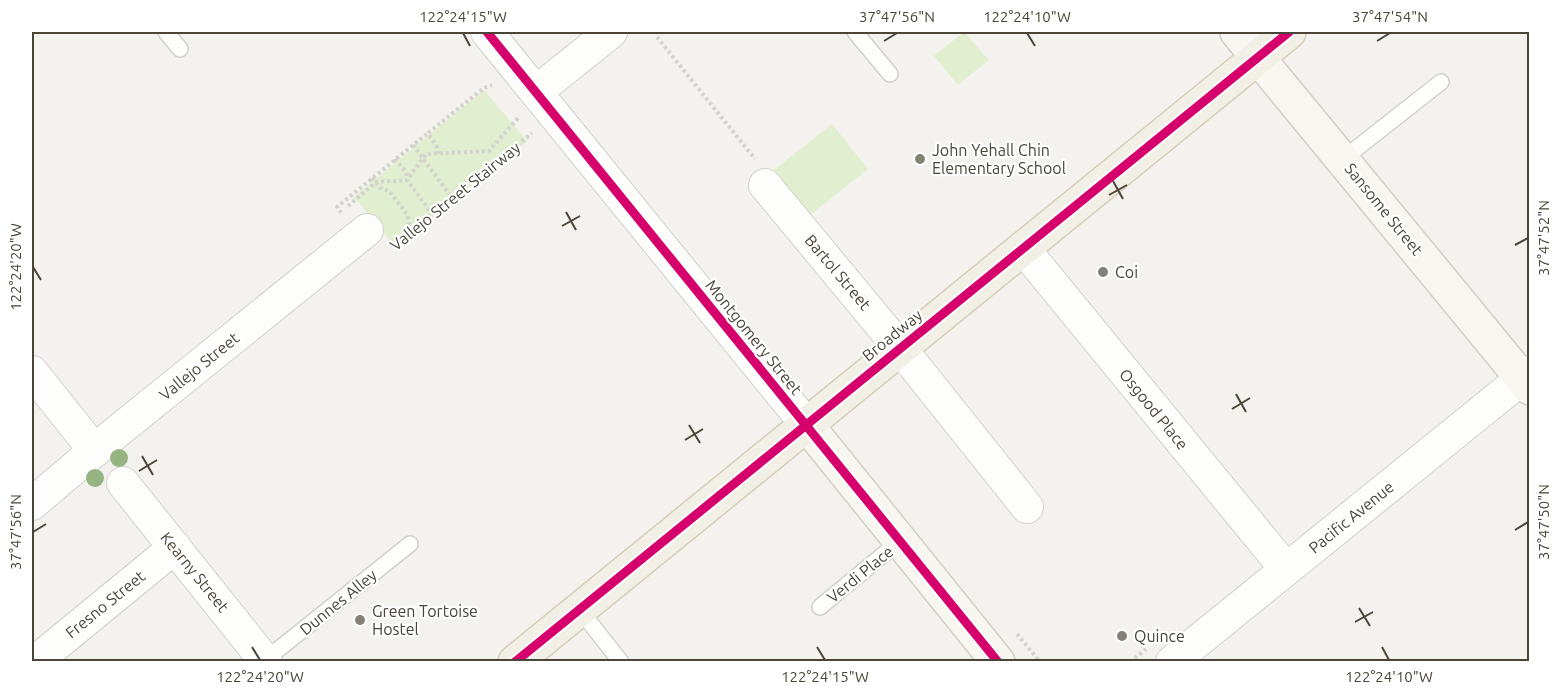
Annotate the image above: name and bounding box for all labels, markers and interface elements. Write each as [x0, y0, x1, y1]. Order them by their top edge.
text: 122°24'15"W [419, 8, 507, 25]
text: 37°47'56"N [859, 8, 935, 25]
text: 122°24'10"W [983, 8, 1071, 25]
text: 37°47'54"N [1352, 8, 1428, 25]
street label: Vallejo Street Stairway [386, 138, 524, 254]
place label: John Yehall Chin Elementary School [932, 141, 1066, 177]
marker: John Yehall Chin Elementary School [913, 152, 927, 166]
street label: Sansome Street [1341, 159, 1427, 259]
text: 37°47'52"N [1535, 200, 1552, 276]
text: 122°24'20"W [7, 223, 24, 311]
street label: Bartol Street [801, 231, 875, 314]
place label: Coi [1115, 263, 1138, 281]
marker: Coi [1096, 265, 1110, 279]
street label: Montgomery Street [702, 276, 806, 399]
street label: Broadway [859, 305, 926, 364]
street label: Vallejo Street [156, 328, 243, 403]
street label: Osgood Place [1116, 365, 1192, 453]
street label: Pacific Avenue [1305, 477, 1397, 557]
text: 37°47'50"N [1535, 484, 1552, 560]
text: 37°47'56"N [7, 494, 24, 570]
street label: Kearny Street [157, 528, 233, 616]
street label: Verdi Place [823, 542, 897, 606]
street label: Dunnes Alley [296, 565, 380, 638]
street label: Fresno Street [62, 566, 149, 641]
place label: Green Tortoise Hostel [372, 602, 478, 638]
marker: Green Tortoise Hostel [353, 613, 367, 627]
place label: Quince [1134, 627, 1185, 645]
marker: Quince [1115, 629, 1129, 643]
text: 122°24'20"W [216, 668, 304, 685]
text: 122°24'15"W [781, 668, 869, 685]
text: 122°24'10"W [1345, 668, 1433, 685]

